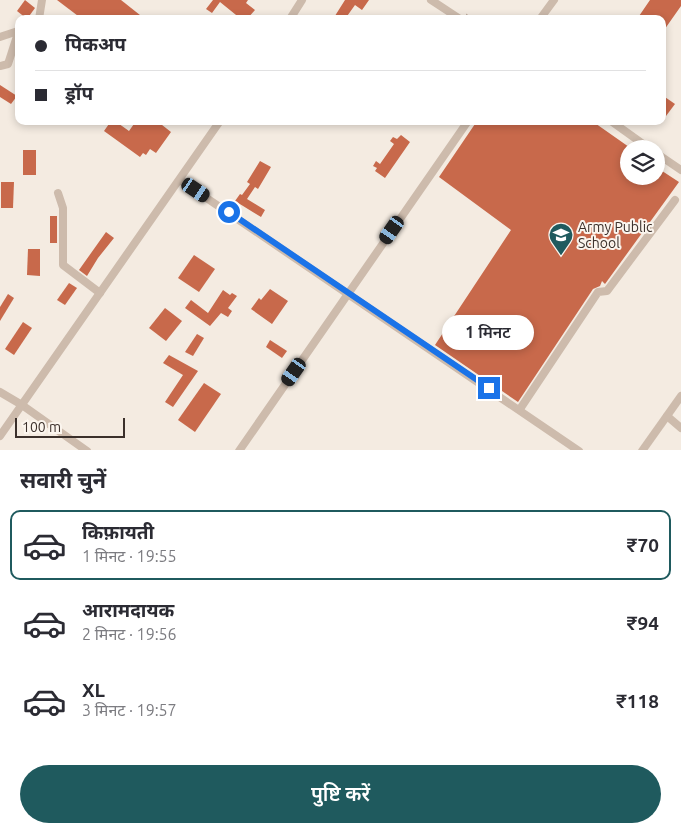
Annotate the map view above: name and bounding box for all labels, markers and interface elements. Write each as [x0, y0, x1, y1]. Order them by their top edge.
text: पिकअप [65, 33, 126, 55]
text: ड्रॉप [65, 82, 93, 104]
map controls [620, 140, 665, 185]
button: layers [620, 140, 665, 185]
car [179, 175, 212, 205]
route start [218, 201, 240, 223]
car [377, 213, 406, 247]
place label: Army Public School [578, 219, 653, 251]
school or university icon: Army Public School [548, 222, 574, 256]
callout: 1 मिनट [443, 316, 535, 350]
text: 1 मिनट [465, 323, 511, 341]
car [279, 355, 308, 389]
route end [478, 377, 500, 399]
scale bar [15, 416, 125, 439]
text: 100 m [22, 419, 61, 435]
text: सवारी चुनें [20, 467, 106, 492]
text: किफ़ायती [82, 521, 154, 543]
icon: car [22, 523, 67, 568]
text: ₹70 [627, 534, 659, 556]
text: 1 मिनट · 19:55 [82, 547, 177, 565]
text: आरामदायक [82, 599, 174, 621]
icon: car [22, 601, 67, 646]
text: ₹94 [627, 612, 659, 634]
text: 2 मिनट · 19:56 [82, 625, 177, 643]
icon: car [22, 679, 67, 724]
text: XL [82, 679, 105, 701]
text: ₹118 [616, 690, 659, 712]
text: 3 मिनट · 19:57 [82, 701, 177, 719]
button: पुष्टि करें [20, 765, 661, 823]

